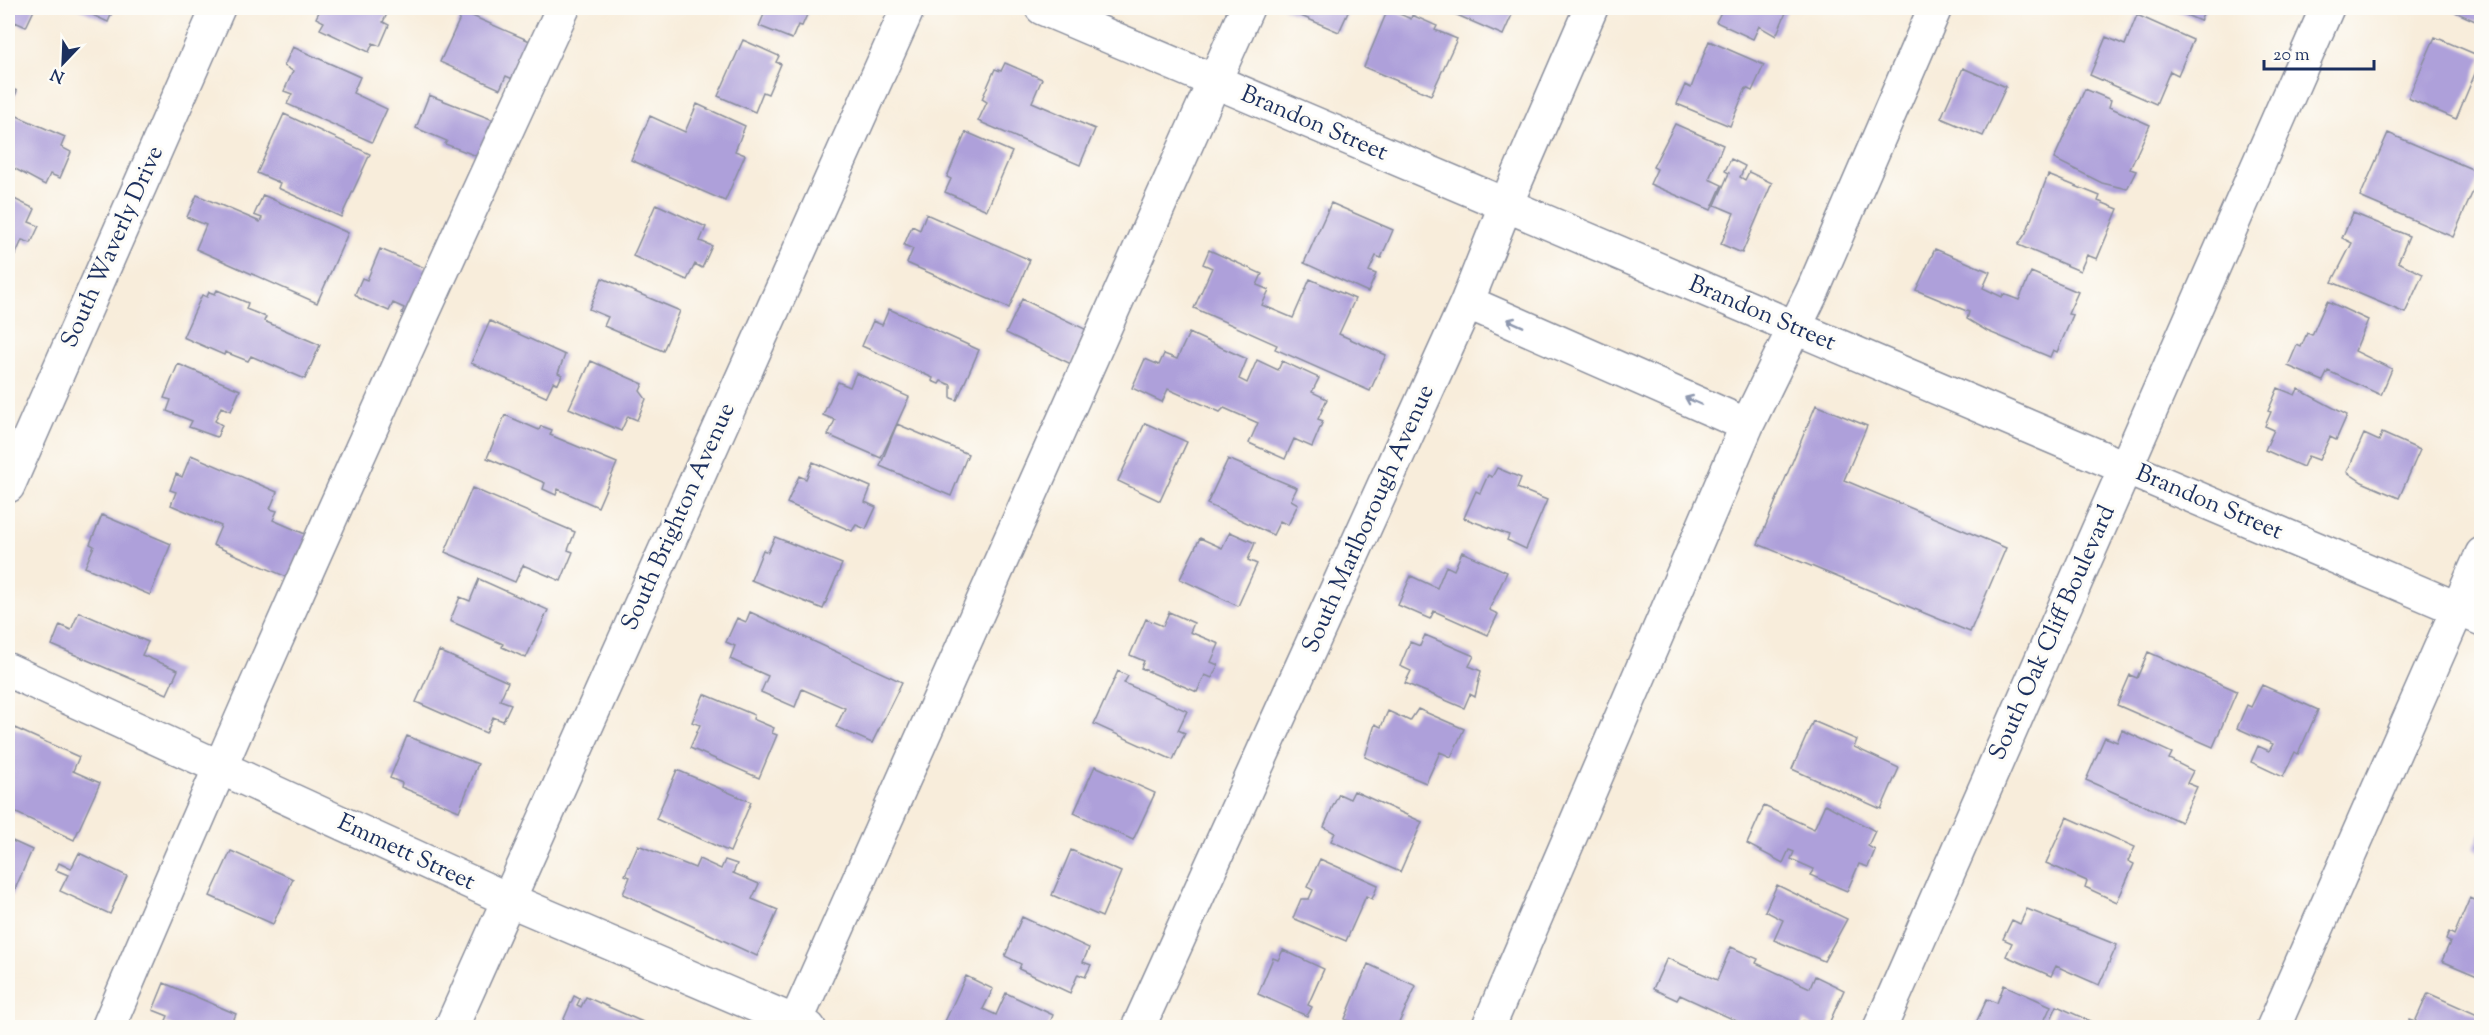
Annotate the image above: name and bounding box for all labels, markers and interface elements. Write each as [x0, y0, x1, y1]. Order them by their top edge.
north arrow [33, 33, 93, 93]
scale bar [2264, 33, 2374, 71]
text: 20 m [2273, 43, 2310, 69]
text: N [48, 61, 68, 88]
street label: Brandon Street [1235, 78, 1393, 170]
street label: South Waverly Drive [53, 141, 173, 353]
street label: Brandon Street [1683, 268, 1841, 360]
one-way arrow [1506, 317, 1524, 328]
street label: South Marlborough Avenue [1294, 379, 1444, 659]
one-way arrow [1685, 395, 1703, 407]
street label: South Brighton Avenue [613, 398, 745, 636]
street label: Brandon Street [2130, 457, 2288, 549]
street label: South Oak Cliff Boulevard [1981, 500, 2125, 766]
street label: Emmett Street [332, 806, 480, 900]

